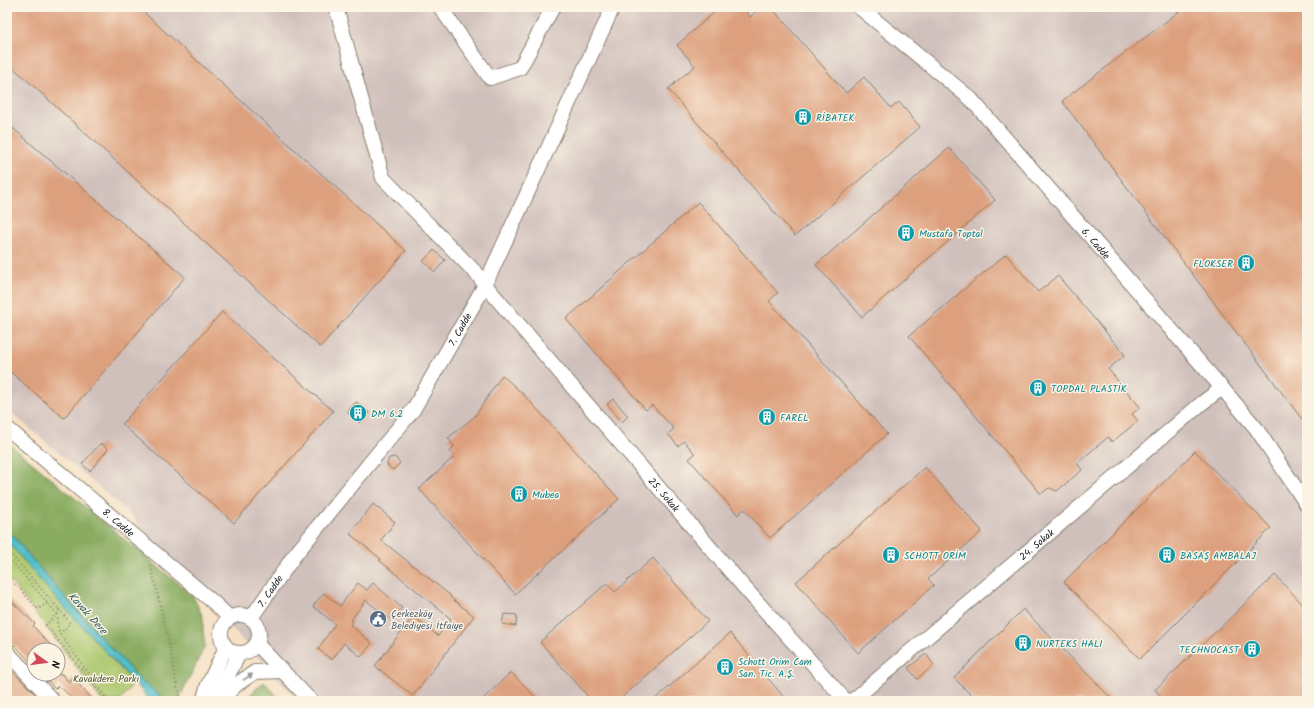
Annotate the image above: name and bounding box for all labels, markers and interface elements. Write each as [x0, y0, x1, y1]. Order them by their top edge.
building icon: RİBATEK [793, 107, 813, 127]
place label: RİBATEK [816, 110, 855, 126]
building icon: Mustafa Toptal [896, 223, 916, 243]
street label: 6. Cadde [1077, 225, 1114, 264]
place label: Mustafa Toptal [919, 226, 983, 242]
building icon: FLOKSER [1236, 253, 1256, 273]
place label: FLOKSER [1193, 256, 1233, 272]
street label: 7. Cadde [444, 310, 477, 349]
building icon: TOPDAL PLASTİK [1028, 378, 1048, 398]
place label: TOPDAL PLASTİK [1051, 381, 1127, 397]
building icon: DM 6.2 [348, 403, 368, 423]
place label: DM 6.2 [371, 406, 403, 422]
building icon: FAREL [757, 407, 777, 427]
place label: FAREL [780, 410, 808, 426]
street label: 25. Sokak [644, 474, 683, 516]
building icon: Mubea [509, 484, 529, 504]
place label: Mubea [532, 487, 559, 503]
street label: 8. Cadde [98, 505, 138, 542]
street label: 24. Sokak [1016, 525, 1058, 564]
building icon: SCHOTT ORİM [881, 545, 901, 565]
building icon: BASAŞ AMBALAJ [1157, 545, 1177, 565]
place label: SCHOTT ORİM [904, 548, 966, 564]
place label: BASAŞ AMBALAJ [1180, 548, 1256, 564]
street label: 7. Cadde [254, 572, 288, 611]
water label: Kavak Dere [63, 588, 112, 640]
place label: Çerkezköy Belediyesi İtfaiye [391, 606, 464, 634]
public building icon: Çerkezköy Belediyesi İtfaiye [368, 609, 388, 629]
building icon: NURTEKS HALI [1013, 633, 1033, 653]
place label: NURTEKS HALI [1036, 636, 1102, 652]
building icon: TECHNOCAST [1242, 639, 1262, 659]
north arrow [26, 642, 66, 682]
place label: TECHNOCAST [1179, 642, 1241, 658]
place label: Schott Orim Cam San. Tic. A.Ş. [738, 654, 812, 682]
building icon: Schott Orim Cam San. Tic. A.Ş. [715, 657, 735, 677]
text: N [45, 659, 64, 670]
park label: Kavakdere Parkı [73, 671, 140, 687]
one-way arrow [242, 673, 254, 680]

